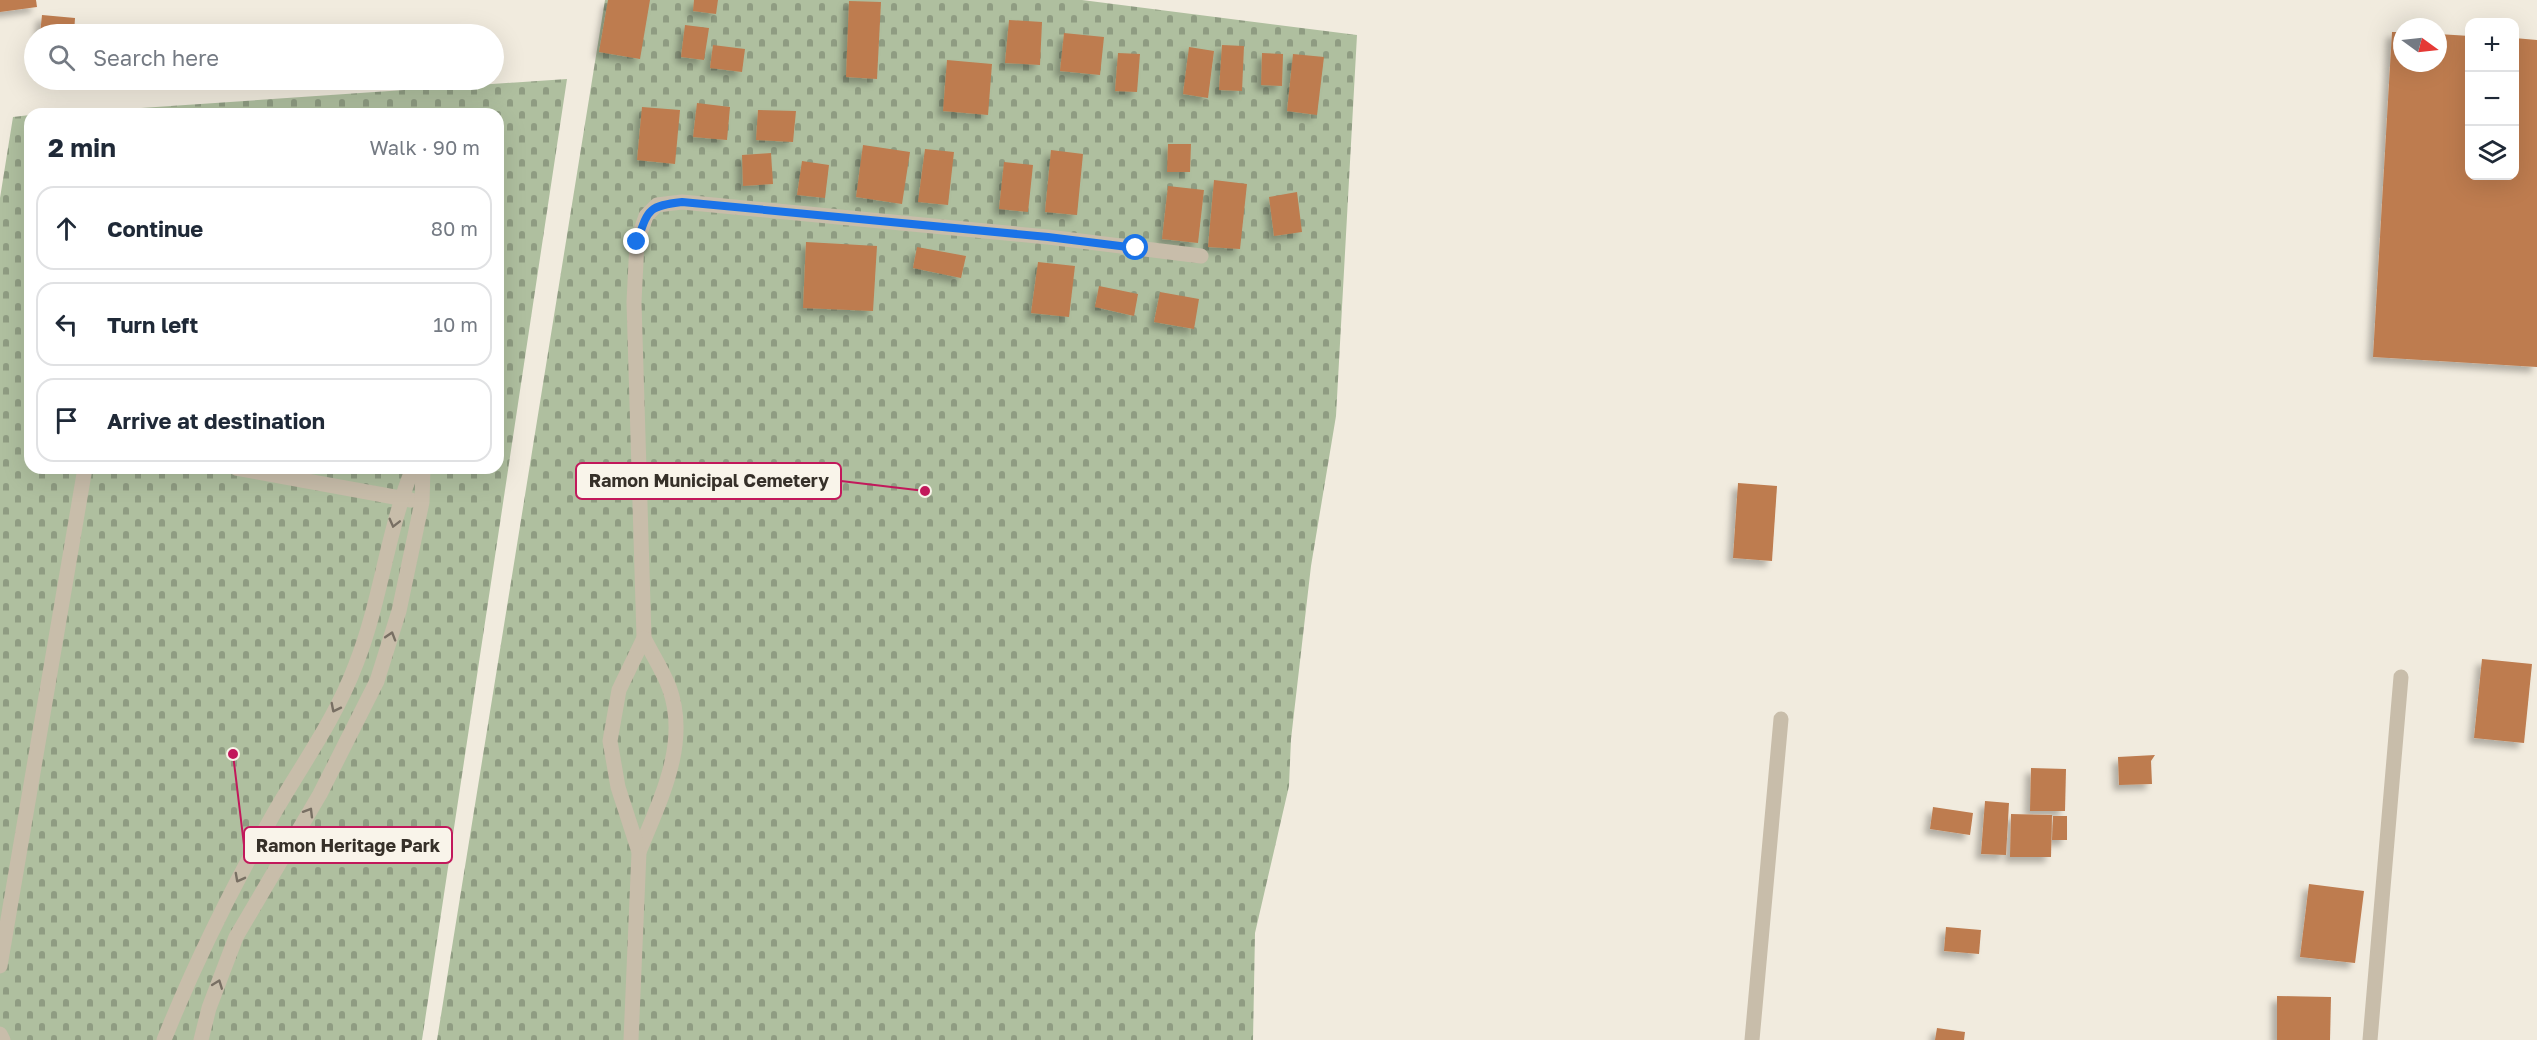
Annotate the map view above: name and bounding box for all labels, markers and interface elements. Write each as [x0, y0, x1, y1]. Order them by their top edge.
north arrow [2393, 18, 2447, 72]
map controls [2465, 18, 2519, 180]
button: + [2465, 18, 2519, 72]
search box [24, 24, 504, 90]
icon: search [45, 41, 78, 74]
text: Search here [93, 44, 219, 71]
button: − [2465, 72, 2519, 126]
button: layers [2465, 126, 2519, 180]
text: 2 min [48, 132, 116, 163]
text: Walk · 90 m [369, 135, 480, 159]
icon: ahead [50, 212, 83, 245]
text: Continue [107, 215, 203, 242]
text: 80 m [431, 216, 478, 240]
route end [623, 228, 649, 254]
route start [1122, 234, 1148, 260]
icon: left [50, 308, 83, 341]
text: Turn left [107, 311, 198, 338]
text: 10 m [433, 312, 478, 336]
icon: arrive [50, 404, 83, 437]
text: Arrive at destination [107, 407, 325, 434]
callout: Ramon Municipal Cemetery [576, 463, 841, 499]
text: Ramon Municipal Cemetery [589, 469, 829, 491]
one-way arrow [389, 518, 402, 528]
one-way arrow [384, 631, 396, 642]
one-way arrow [331, 702, 342, 713]
one-way arrow [301, 808, 313, 818]
callout: Ramon Heritage Park [244, 827, 452, 863]
text: Ramon Heritage Park [256, 834, 441, 856]
one-way arrow [235, 872, 246, 882]
one-way arrow [211, 979, 223, 990]

